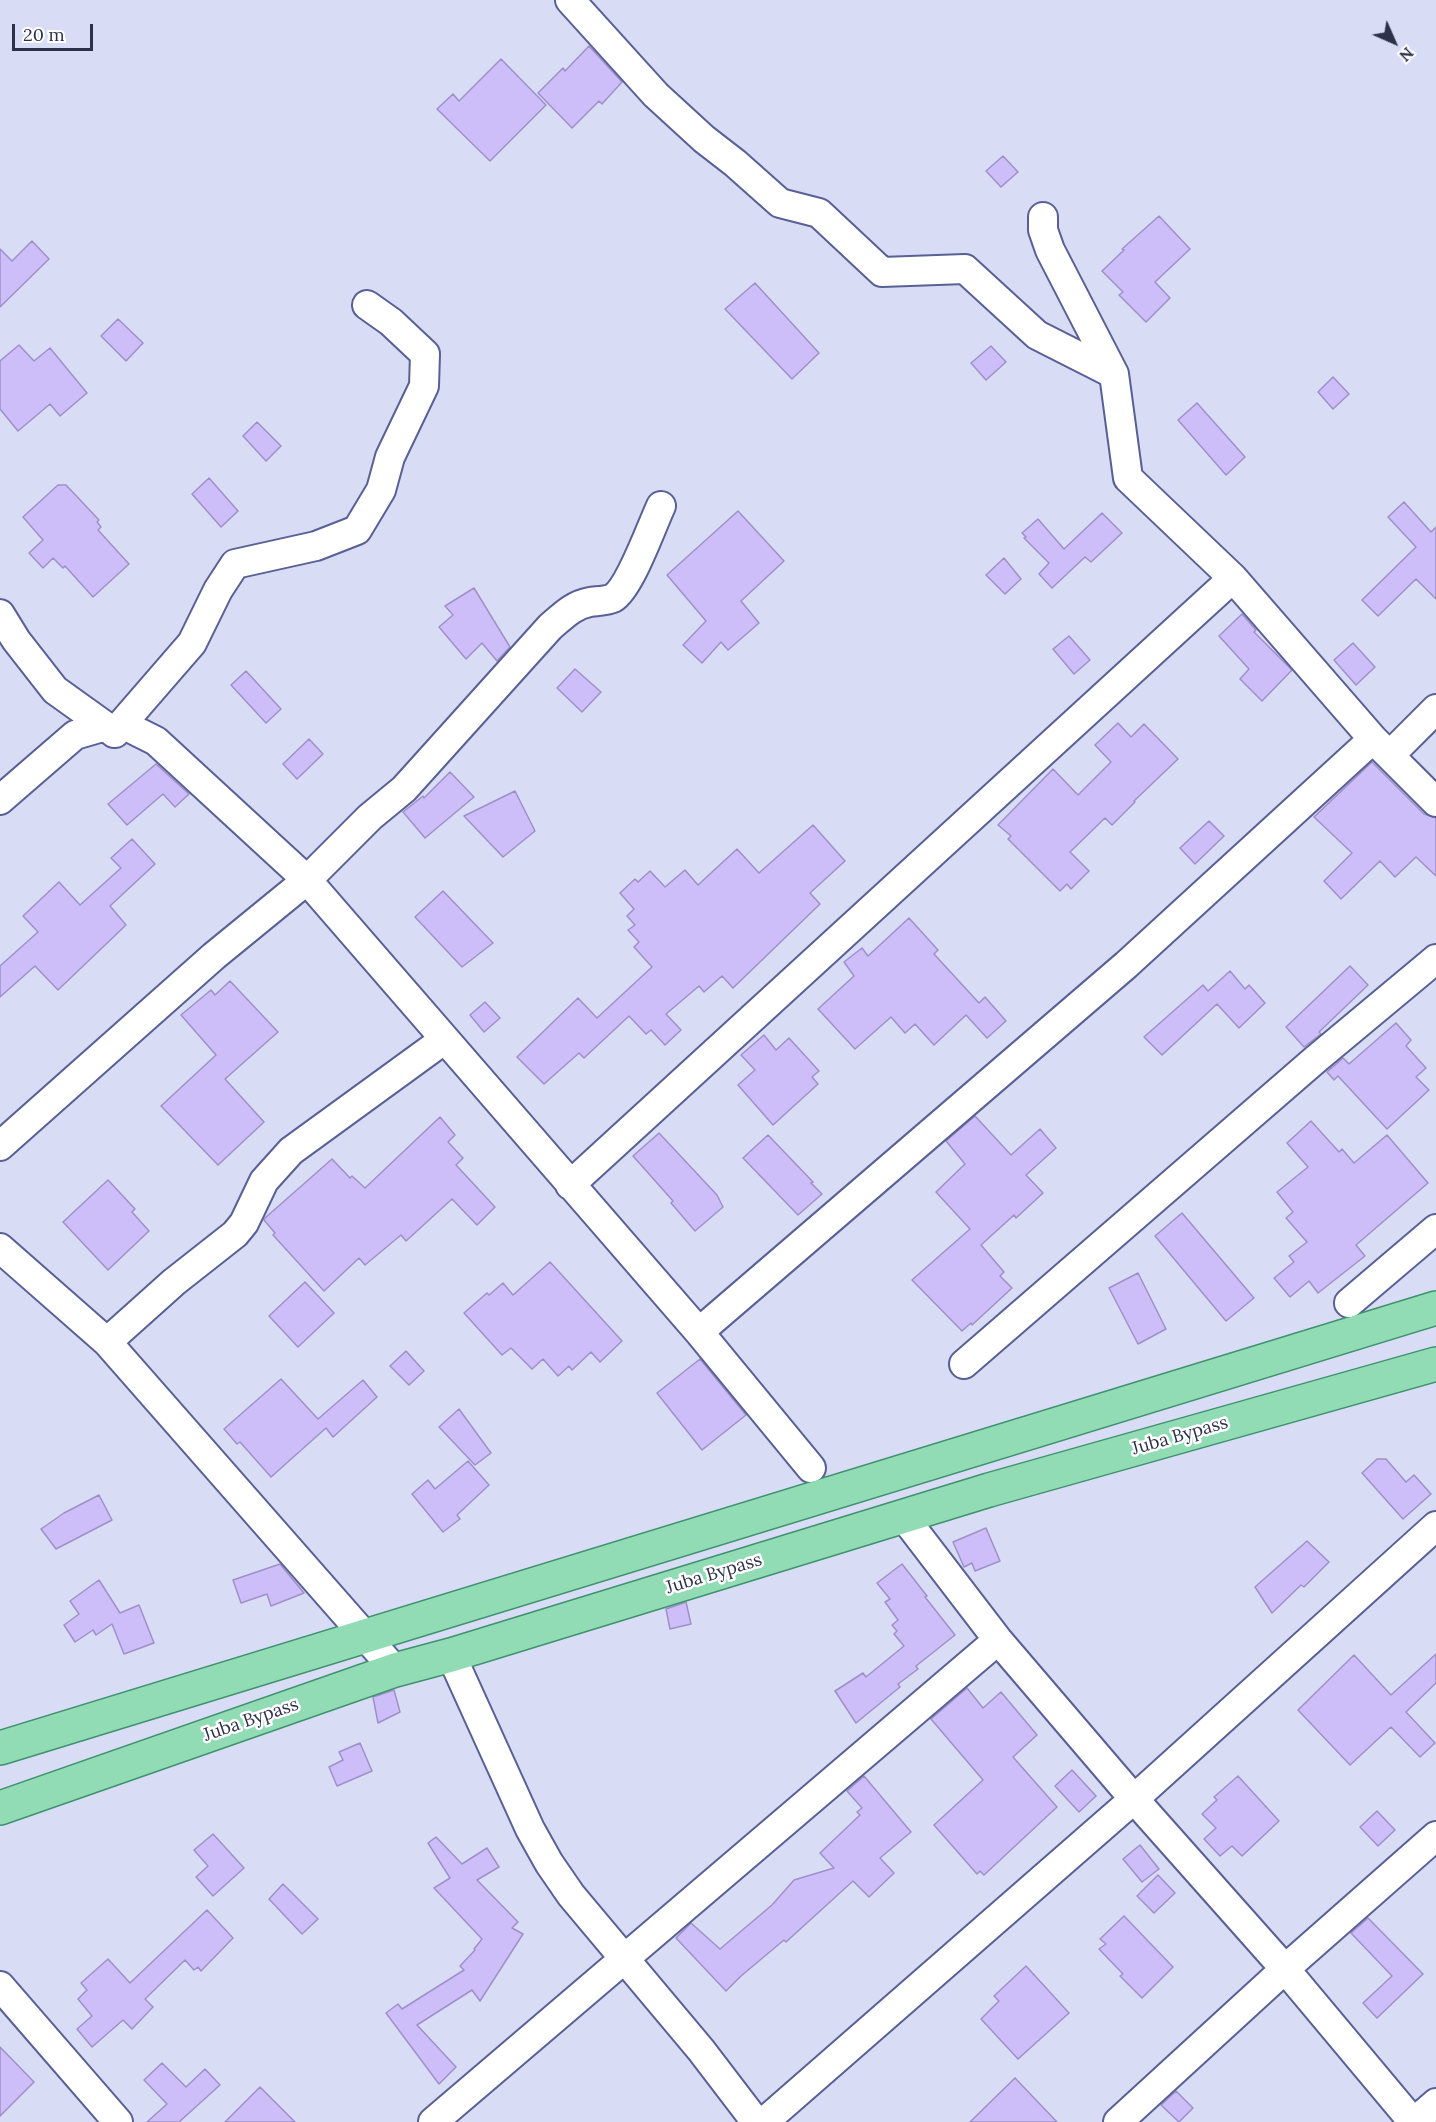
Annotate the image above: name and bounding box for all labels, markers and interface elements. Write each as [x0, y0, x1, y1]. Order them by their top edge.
scale bar [15, 12, 96, 50]
north arrow [1364, 12, 1424, 72]
text: 20 m [23, 23, 65, 46]
text: N [1395, 43, 1418, 66]
street label: Juba Bypass [1129, 1412, 1231, 1460]
street label: Juba Bypass [663, 1549, 765, 1599]
street label: Juba Bypass [201, 1694, 301, 1746]

